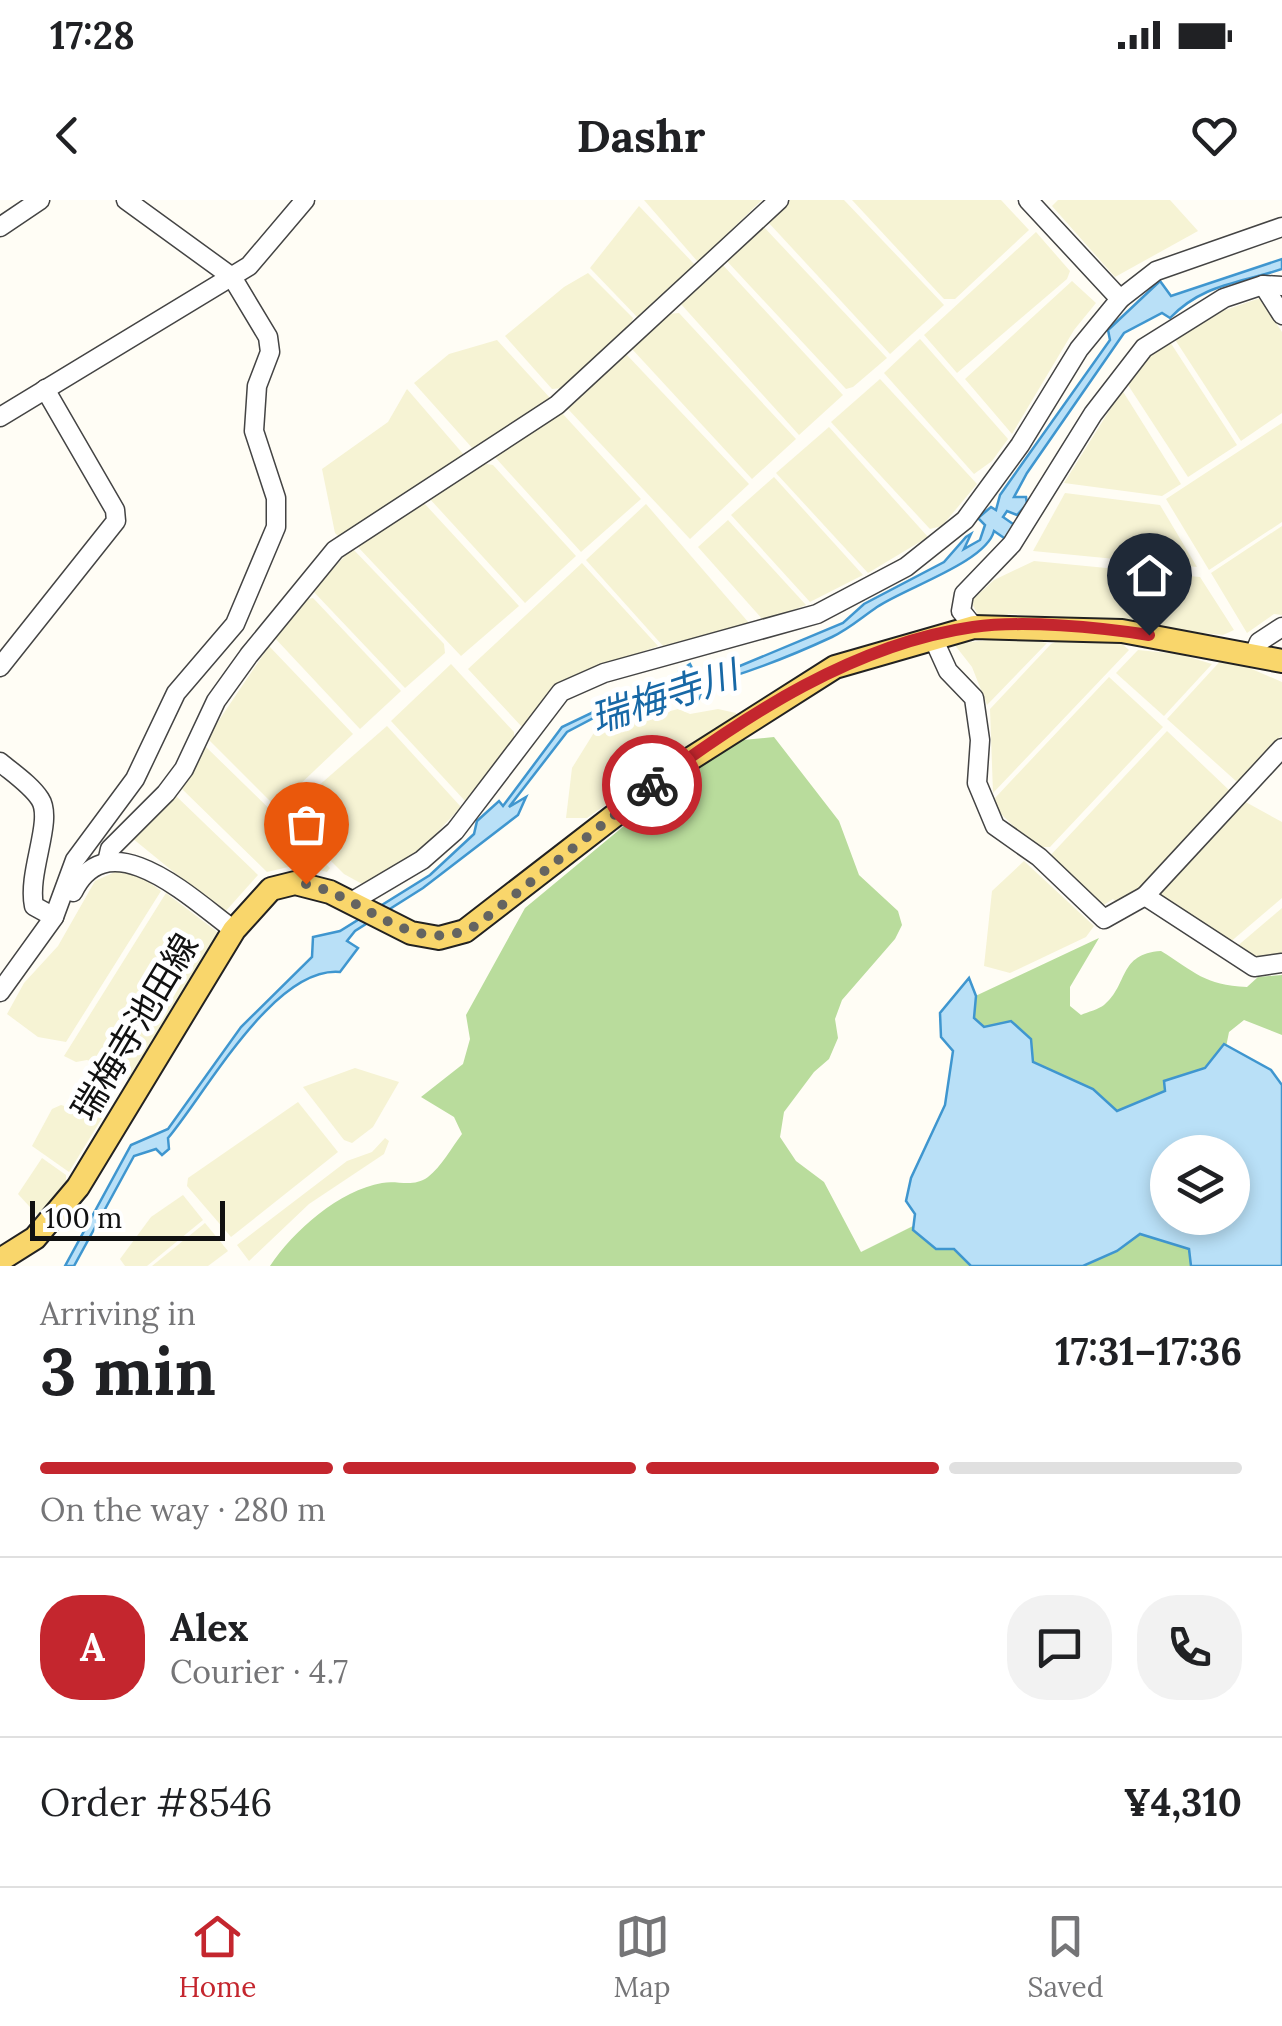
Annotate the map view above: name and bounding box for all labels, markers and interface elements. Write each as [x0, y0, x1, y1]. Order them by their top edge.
text: 17:28 [50, 11, 135, 59]
text: Dashr [577, 107, 705, 164]
icon: back [40, 108, 95, 163]
icon: heart [1187, 108, 1242, 163]
pin [1107, 533, 1192, 636]
icon: home [1122, 548, 1177, 603]
water label: 瑞梅寺川 [584, 649, 747, 742]
courier [602, 735, 702, 835]
icon: bike [625, 758, 680, 813]
pin [264, 782, 349, 885]
icon: bag [279, 797, 334, 852]
street label: 瑞梅寺池田線 [61, 925, 208, 1128]
map controls [1150, 1135, 1250, 1235]
button: layers [1150, 1135, 1250, 1235]
scale bar [30, 1196, 225, 1240]
text: 100 m [45, 1200, 122, 1236]
text: Arriving in [40, 1293, 196, 1334]
text: 17:31–17:36 [1055, 1327, 1242, 1375]
text: 3 min [40, 1330, 216, 1413]
text: On the way · 280 m [40, 1489, 326, 1530]
button: chat [1007, 1595, 1112, 1700]
button: phone [1137, 1595, 1242, 1700]
text: Alex [170, 1603, 249, 1651]
text: A [80, 1623, 105, 1671]
text: Courier · 4.7 [170, 1651, 348, 1692]
text: Order #8546 [40, 1778, 272, 1826]
text: ¥4,310 [1123, 1778, 1242, 1826]
tab: Home [179, 1909, 256, 2005]
tab: Map [614, 1909, 670, 2005]
tab: Saved [1028, 1909, 1103, 2005]

